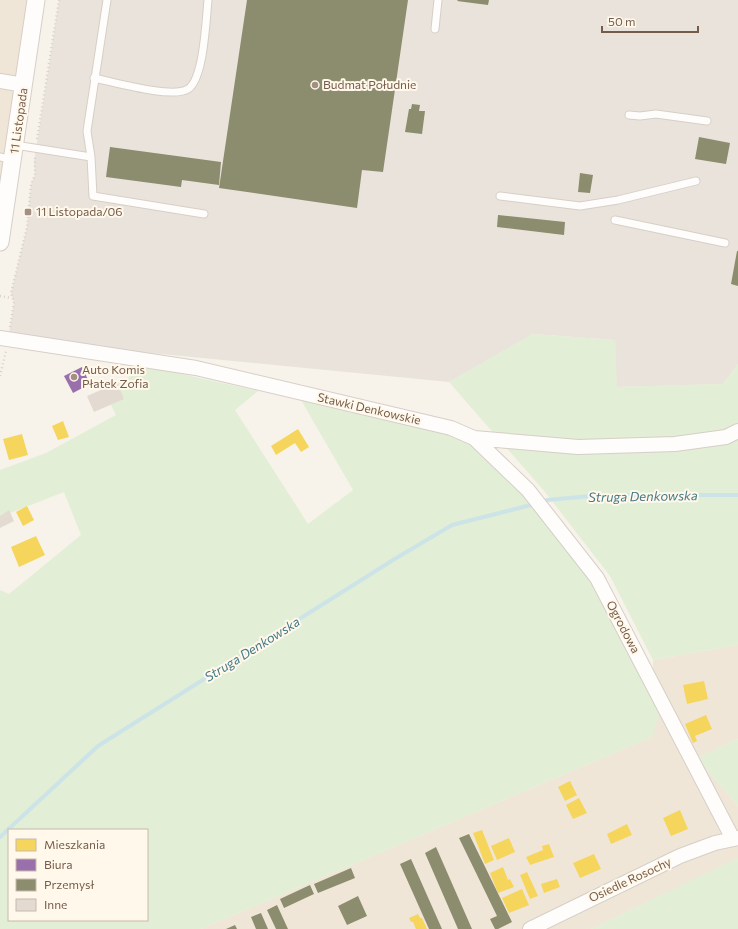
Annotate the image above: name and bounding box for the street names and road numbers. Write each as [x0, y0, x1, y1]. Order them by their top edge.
street label: 11 Listopada [6, 87, 30, 155]
street label: Stawki Denkowskie [316, 389, 422, 427]
street label: Ogrodowa [604, 598, 644, 655]
street label: Osiedle Rosochy [586, 854, 673, 904]

